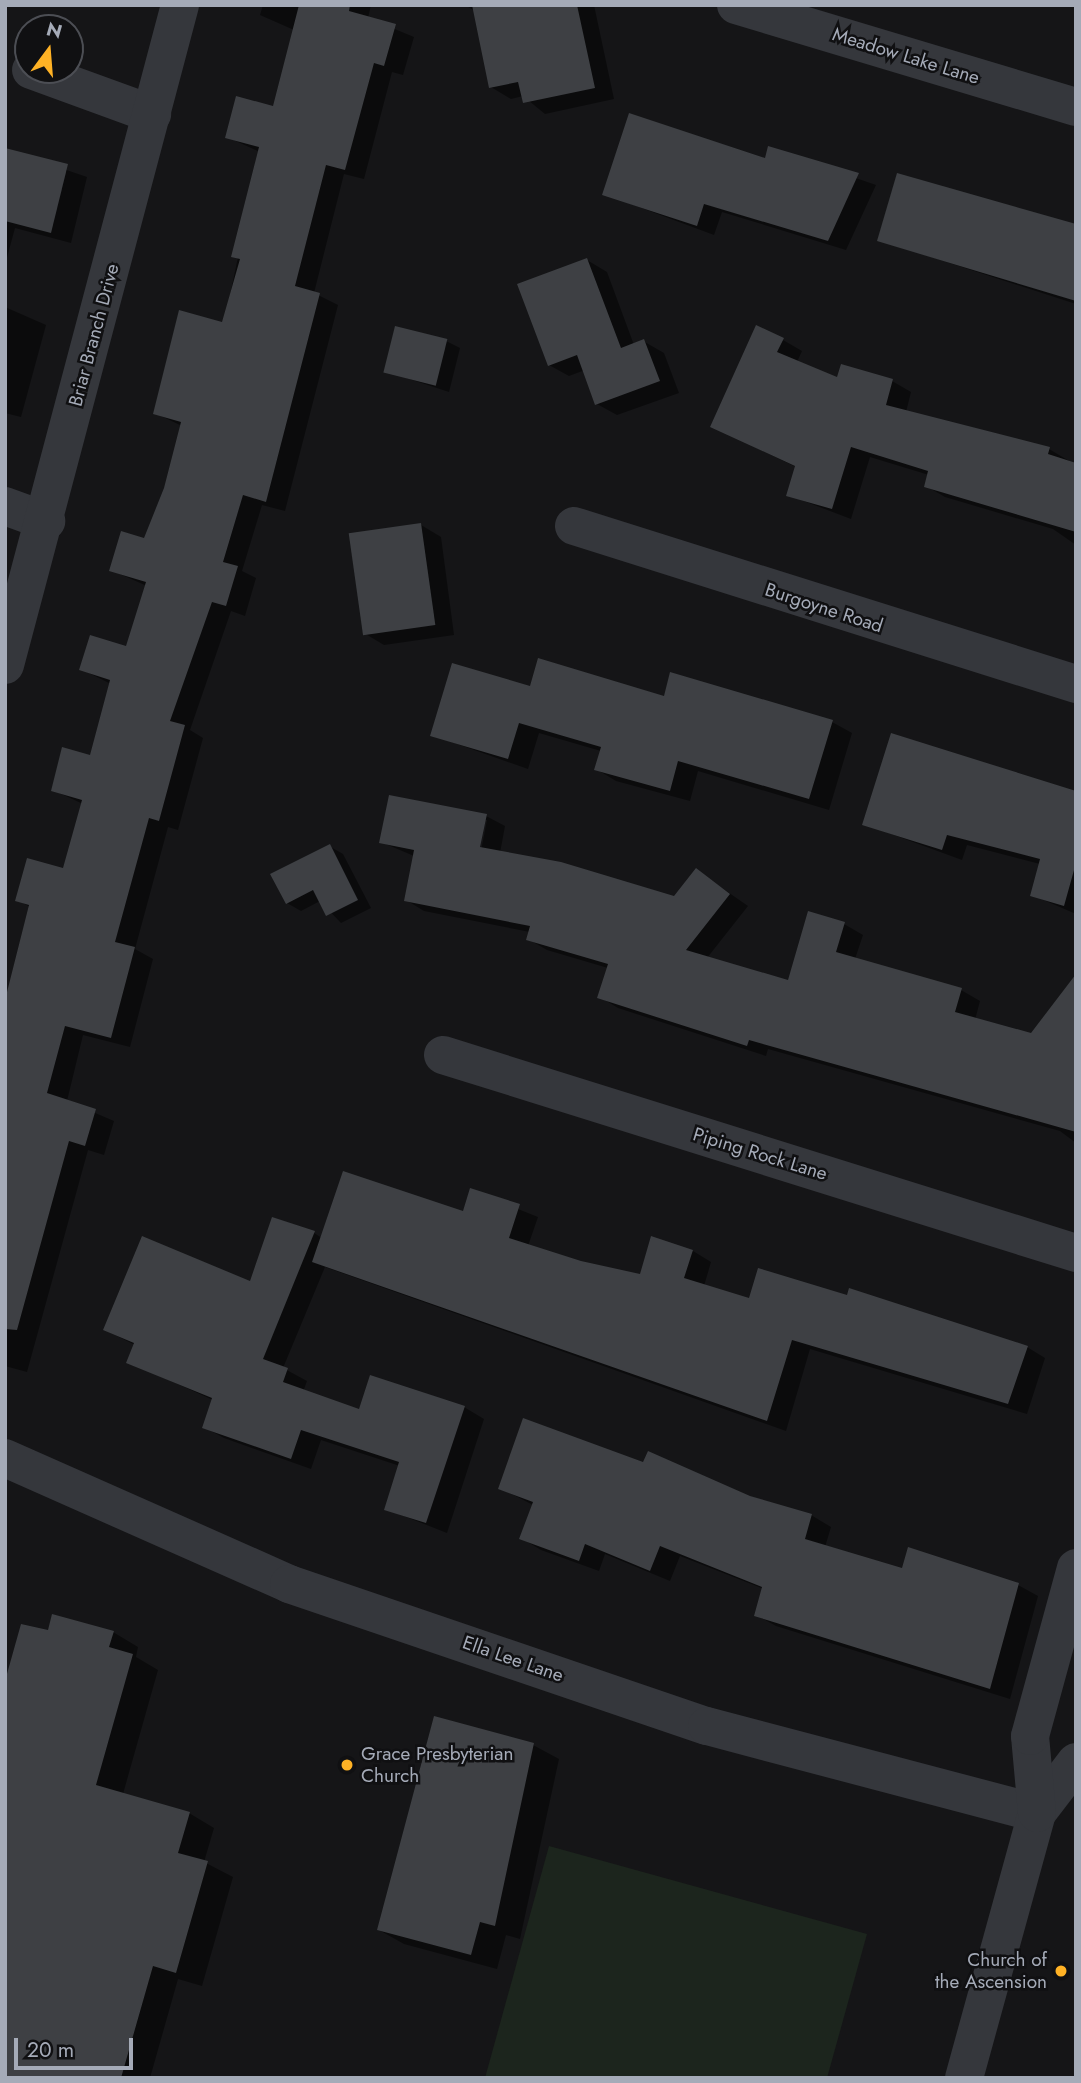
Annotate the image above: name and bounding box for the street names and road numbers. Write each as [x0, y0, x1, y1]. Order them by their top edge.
street label: Meadow Lake Lane [830, 23, 982, 89]
street label: Briar Branch Drive [64, 261, 124, 409]
street label: Burgoyne Road [762, 578, 886, 638]
street label: Piping Rock Lane [690, 1123, 830, 1185]
street label: Ella Lee Lane [460, 1631, 566, 1687]

